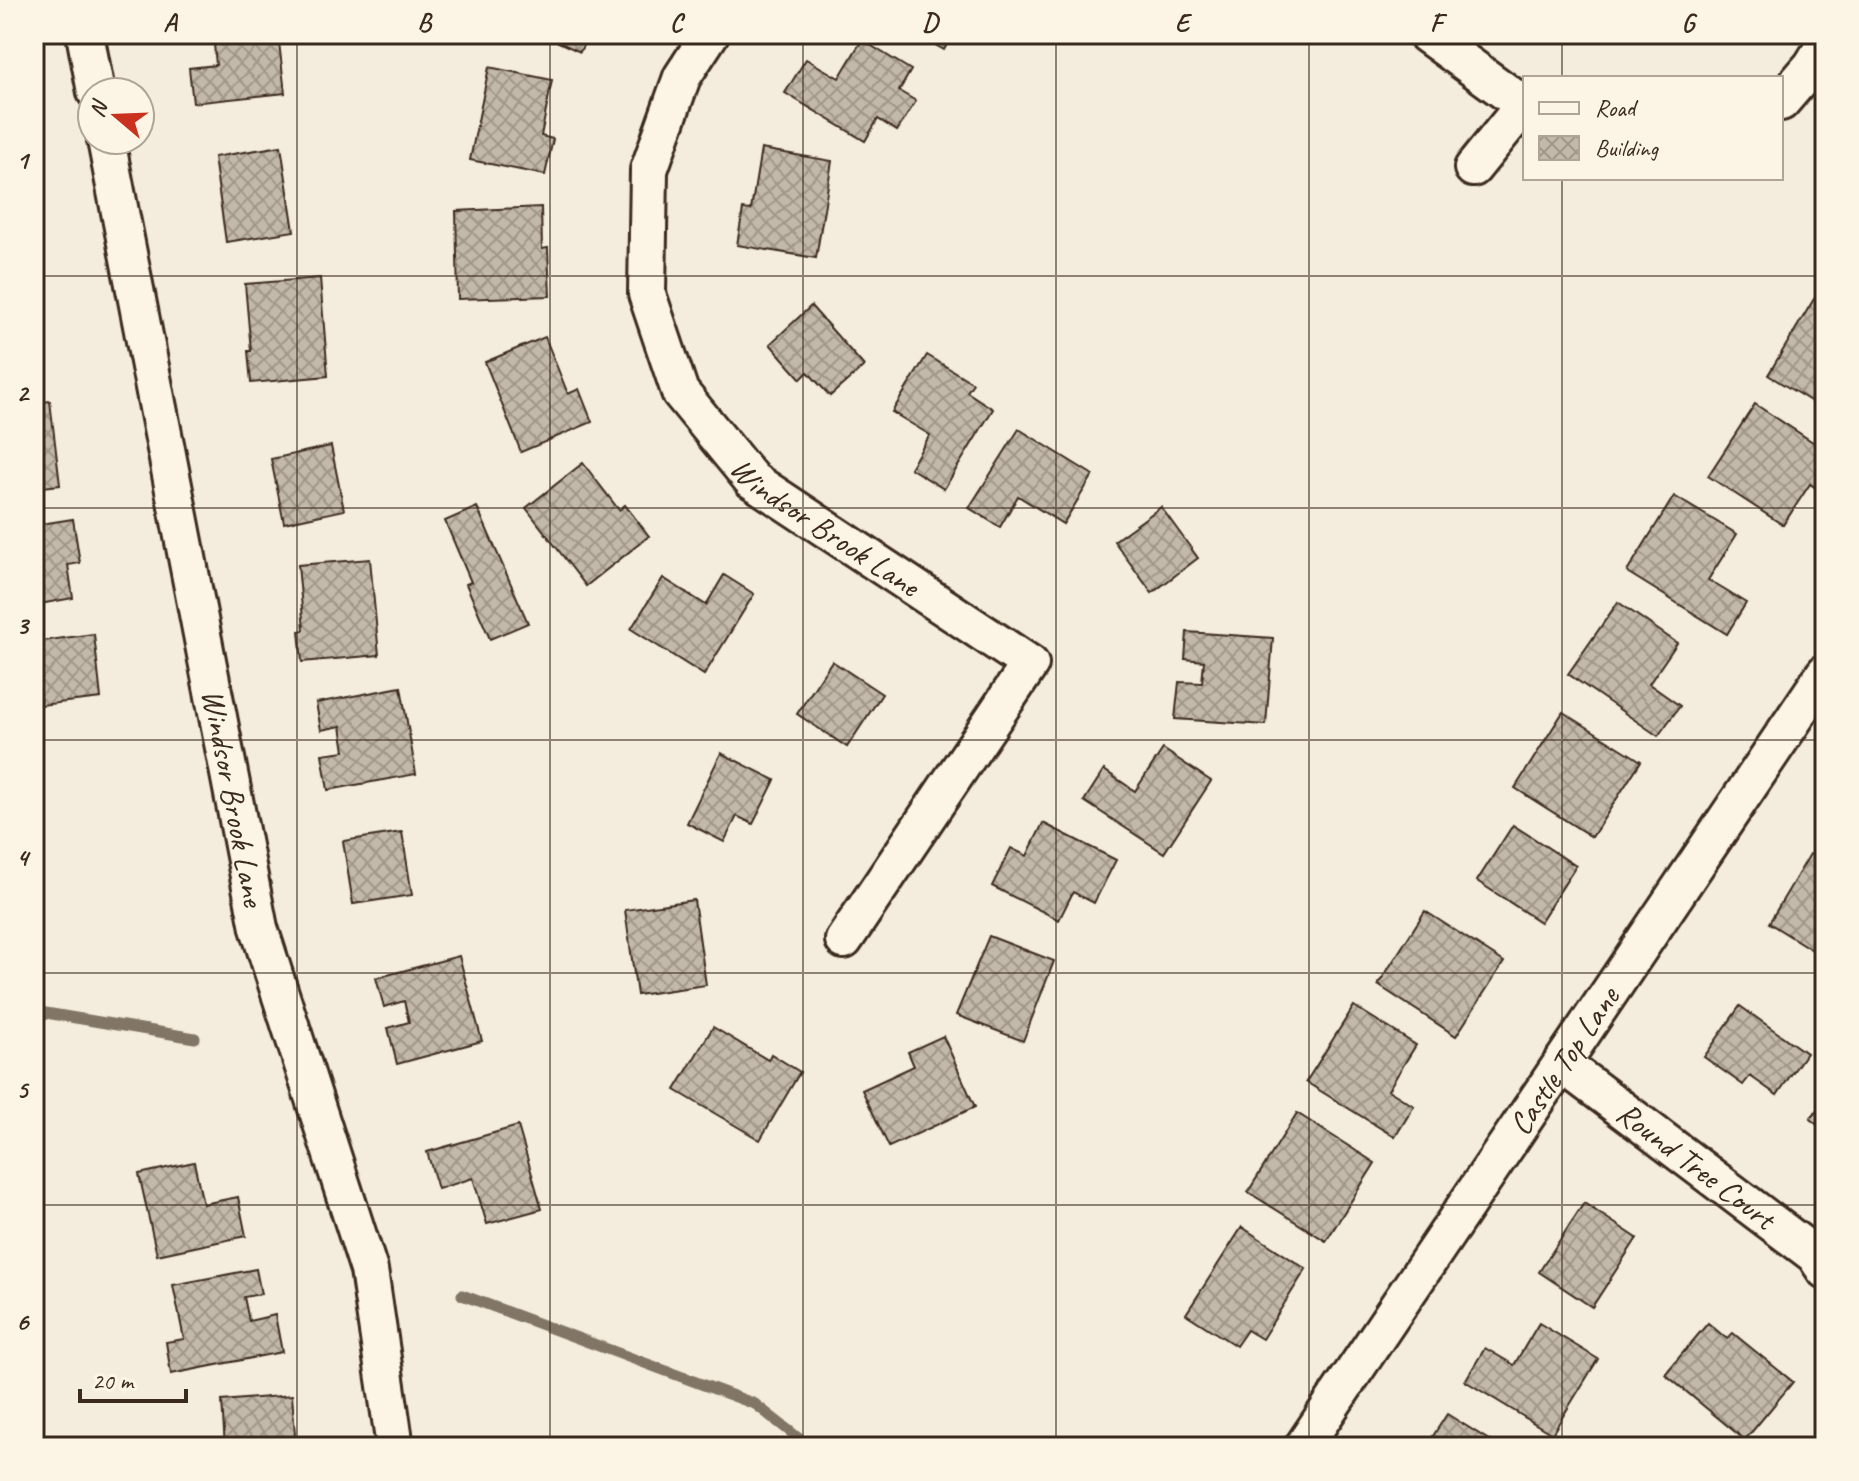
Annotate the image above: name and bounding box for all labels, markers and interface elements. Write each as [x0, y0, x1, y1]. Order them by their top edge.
text: A [163, 6, 178, 39]
text: B [417, 6, 433, 39]
text: C [670, 6, 686, 39]
text: D [922, 6, 940, 39]
text: E [1175, 6, 1193, 39]
text: F [1430, 6, 1448, 39]
text: G [1682, 6, 1698, 39]
north arrow [76, 76, 156, 156]
legend [1523, 76, 1783, 180]
text: Road [1595, 93, 1639, 123]
text: N [83, 96, 115, 121]
text: Building [1595, 133, 1660, 163]
text: 1 [16, 144, 31, 177]
text: 2 [16, 376, 30, 409]
street label: Windsor Brook Lane [721, 449, 930, 607]
text: 3 [16, 609, 30, 642]
street label: Windsor Brook Lane [193, 686, 275, 912]
text: 4 [16, 841, 31, 874]
street label: Castle Top Lane [1499, 977, 1630, 1143]
text: 5 [16, 1073, 30, 1106]
street label: Round Tree Court [1609, 1092, 1786, 1240]
text: 6 [16, 1305, 30, 1338]
scale bar [80, 1353, 186, 1403]
text: 20 m [92, 1366, 135, 1396]

